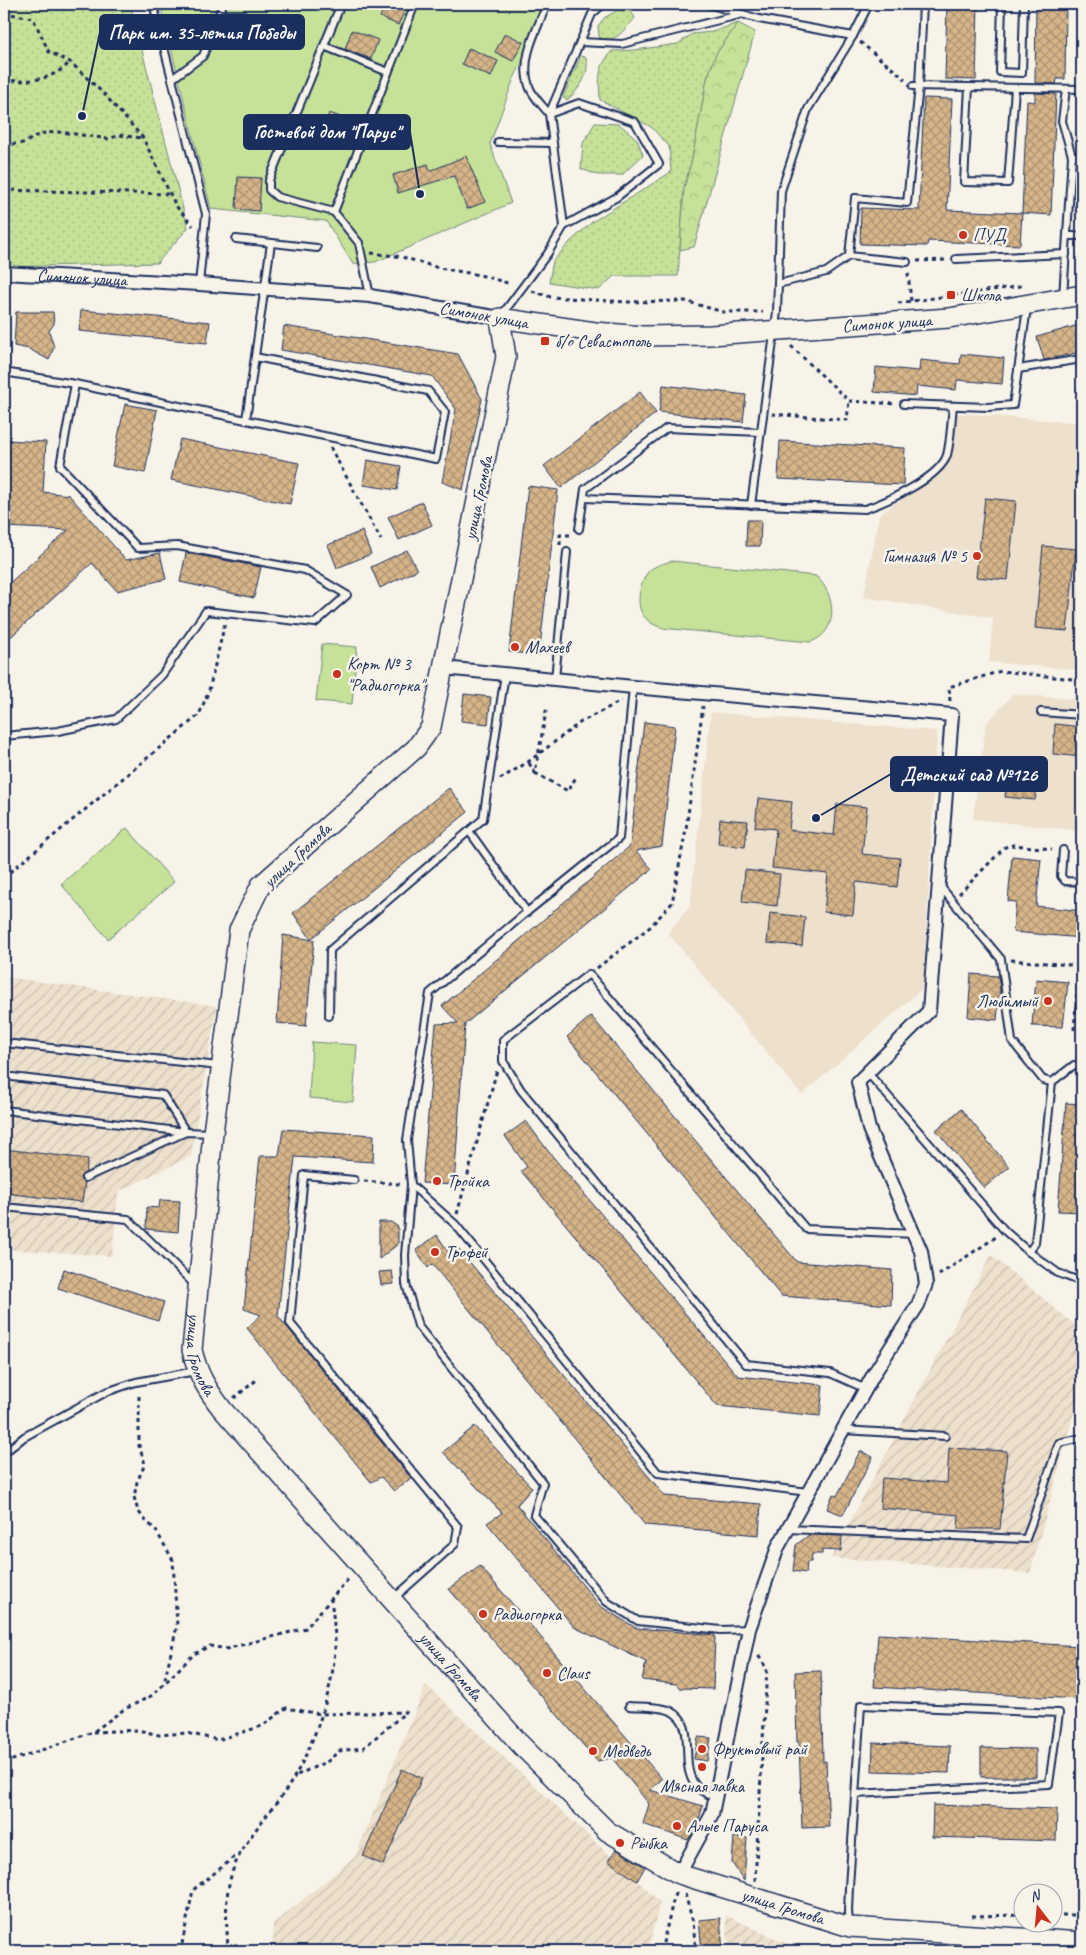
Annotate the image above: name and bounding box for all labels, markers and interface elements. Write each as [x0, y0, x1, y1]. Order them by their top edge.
callout: Парк им. 35-летия Победы [100, 15, 304, 49]
text: Парк им. 35-летия Победы [109, 21, 297, 45]
callout: Гостевой дом "Парус" [244, 115, 410, 149]
text: Гостевой дом "Парус" [254, 120, 404, 144]
place label: ПУД [973, 224, 1007, 246]
marker: ПУД [957, 229, 969, 241]
street label: Симонок улица [36, 264, 129, 291]
place label: Школа [961, 284, 1003, 306]
marker: Школа [945, 289, 957, 301]
street label: Симонок улица [438, 296, 532, 334]
street label: Симонок улица [842, 309, 934, 337]
place label: б/о Севастополь [555, 330, 652, 352]
marker: б/о Севастополь [539, 335, 551, 347]
street label: улица Громова [458, 453, 498, 543]
place label: Гимназия № 5 [883, 545, 968, 567]
marker: Гимназия № 5 [971, 550, 983, 562]
place label: Махеев [525, 636, 572, 658]
marker: Махеев [509, 641, 521, 653]
place label: Корт № 3 "Радиогорка" [347, 653, 427, 696]
marker: Корт № 3 "Радиогорка" [331, 668, 343, 680]
callout: Детский сад №126 [891, 757, 1047, 791]
text: Детский сад №126 [901, 763, 1039, 787]
street label: улица Громова [258, 817, 337, 893]
place label: Любимый [977, 990, 1039, 1012]
marker: Любимый [1042, 995, 1054, 1007]
place label: Тройка [447, 1170, 490, 1192]
marker: Тройка [431, 1175, 443, 1187]
place label: Трофей [445, 1241, 489, 1263]
marker: Трофей [429, 1246, 441, 1258]
street label: улица Громова [181, 1311, 221, 1401]
place label: Радиогорка [493, 1603, 563, 1625]
marker: Радиогорка [477, 1608, 489, 1620]
street label: улица Громова [414, 1626, 488, 1706]
place label: Claus [557, 1662, 591, 1684]
marker: Claus [541, 1667, 553, 1679]
place label: Фруктовый рай [712, 1738, 809, 1760]
place label: Медведь [603, 1740, 652, 1762]
marker: Фруктовый рай [696, 1743, 708, 1755]
marker: Медведь [587, 1745, 599, 1757]
marker: Мясная лавка [696, 1761, 708, 1773]
place label: Мясная лавка [660, 1775, 746, 1797]
place label: Алые Паруса [687, 1815, 768, 1837]
marker: Алые Паруса [671, 1820, 683, 1832]
place label: Рыбка [630, 1832, 668, 1854]
marker: Рыбка [614, 1837, 626, 1849]
north arrow [1014, 1882, 1064, 1932]
street label: улица Громова [738, 1883, 828, 1930]
text: N [1028, 1886, 1043, 1905]

